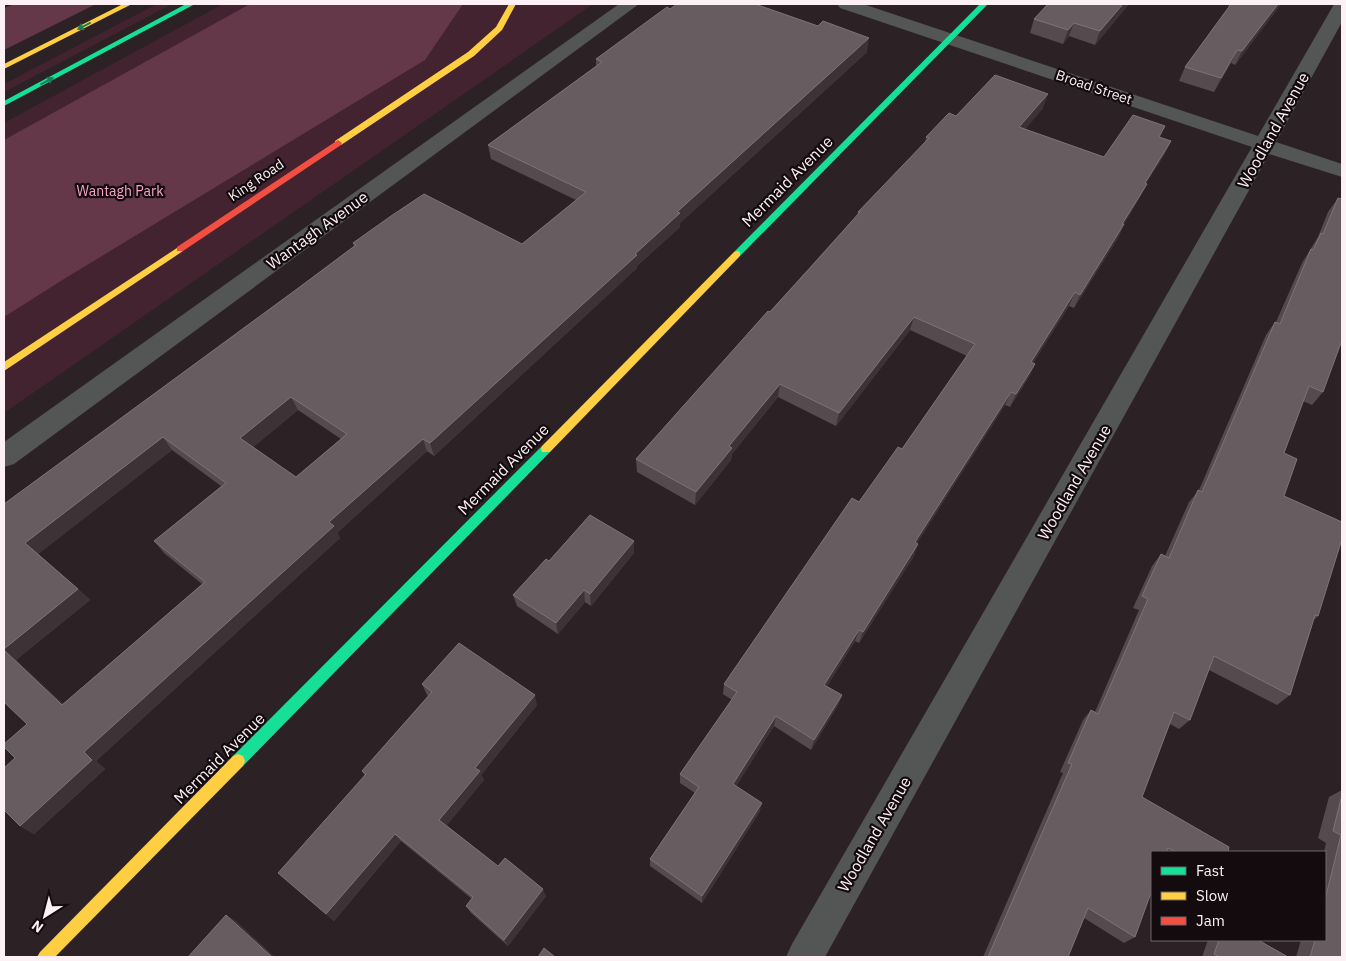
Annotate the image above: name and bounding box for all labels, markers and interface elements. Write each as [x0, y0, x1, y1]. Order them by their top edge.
one-way arrow [77, 22, 92, 30]
street label: Broad Street [1054, 66, 1135, 108]
street label: Woodland Avenue [1233, 68, 1313, 192]
one-way arrow [40, 77, 54, 85]
street label: Mermaid Avenue [737, 131, 837, 231]
street label: King Road [225, 155, 287, 205]
park label: Wantagh Park [76, 182, 164, 200]
street label: Wantagh Avenue [262, 186, 372, 274]
street label: Mermaid Avenue [453, 419, 553, 519]
street label: Woodland Avenue [1033, 421, 1115, 543]
street label: Mermaid Avenue [169, 708, 269, 808]
street label: Woodland Avenue [833, 773, 915, 895]
legend [1151, 851, 1326, 941]
text: Fast [1196, 861, 1224, 880]
text: Slow [1196, 886, 1229, 905]
north arrow [20, 891, 70, 941]
text: Jam [1196, 911, 1225, 930]
text: N [28, 916, 47, 937]

